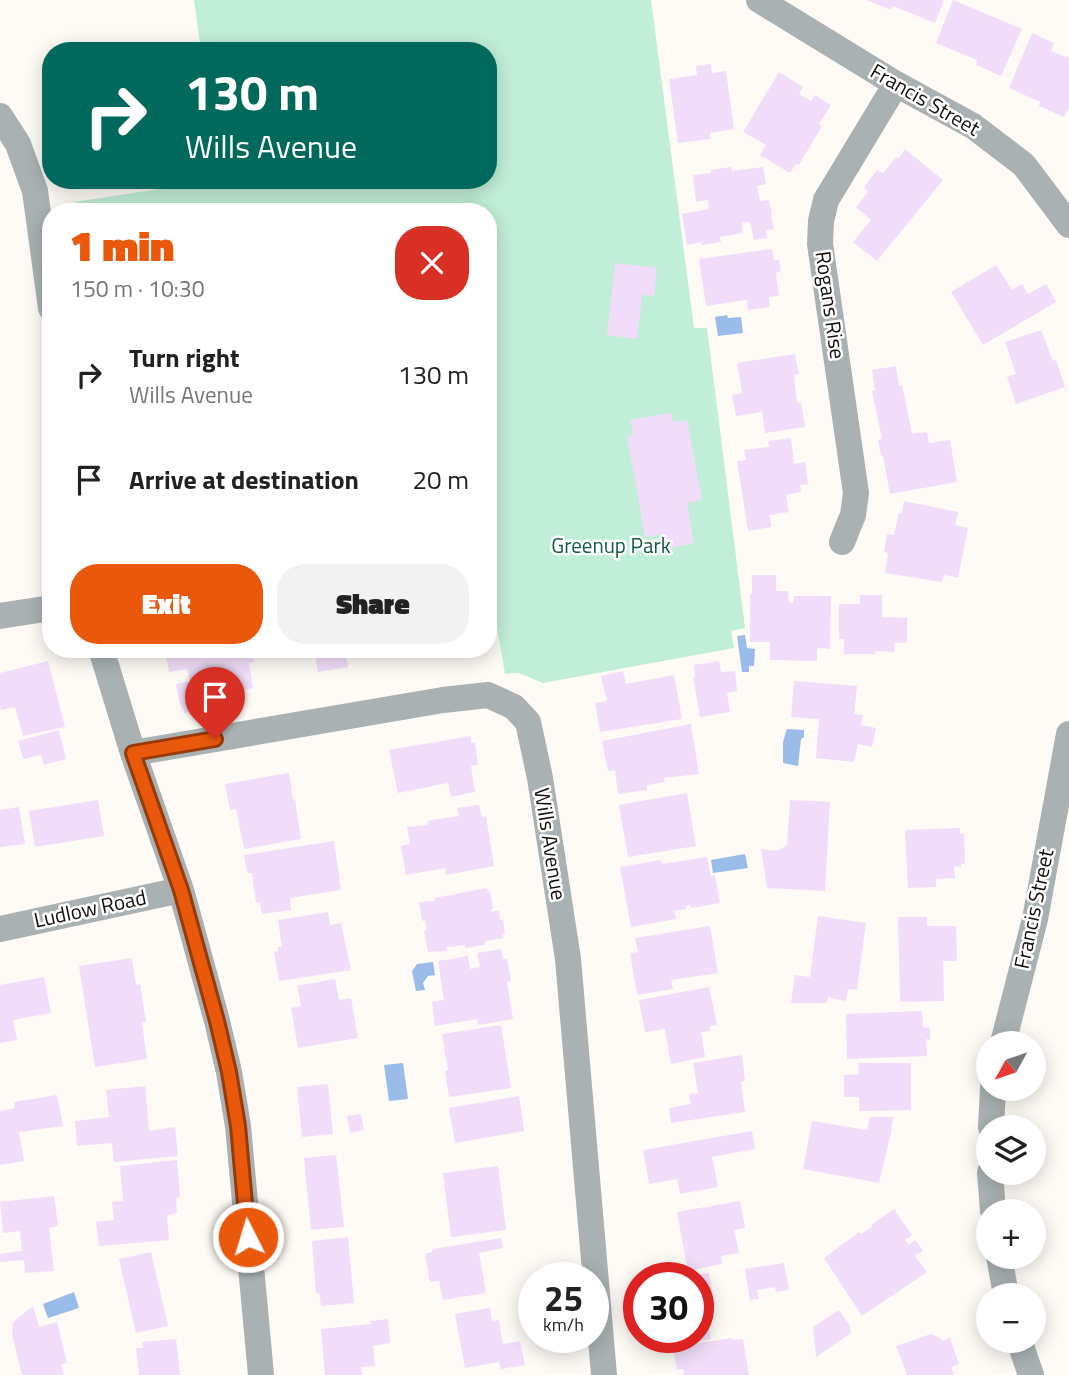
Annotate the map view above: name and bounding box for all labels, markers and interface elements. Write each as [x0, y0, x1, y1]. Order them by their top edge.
text: 130 m [185, 54, 319, 129]
street label: Francis Street [865, 55, 987, 144]
icon: right [70, 70, 161, 161]
text: Wills Avenue [185, 122, 357, 170]
text: 1 min [70, 213, 174, 277]
button: close [395, 226, 469, 300]
street label: Rogans Rise [808, 249, 854, 361]
text: 150 m · 10:30 [70, 271, 205, 306]
text: Turn right [129, 338, 240, 377]
text: 130 m [398, 355, 469, 394]
icon: right [70, 356, 108, 394]
text: Wills Avenue [129, 377, 253, 412]
text: Arrive at destination [129, 460, 359, 499]
text: 20 m [412, 460, 469, 499]
icon: arrive [70, 461, 108, 499]
park label: Greenup Park [551, 529, 671, 561]
button: Exit [70, 564, 263, 644]
button: Share [277, 564, 469, 644]
pin [185, 667, 245, 739]
icon: arrive [196, 678, 234, 716]
street label: Wills Avenue [526, 786, 576, 902]
street label: Francis Street [1005, 845, 1061, 972]
street label: Ludlow Road [31, 881, 149, 936]
north arrow [976, 1031, 1046, 1101]
map controls [976, 1031, 1046, 1353]
button: layers [976, 1115, 1046, 1185]
button: + [976, 1199, 1046, 1269]
position arrow [211, 1200, 285, 1274]
speed limit sign: 30 [623, 1262, 714, 1353]
text: 25 [544, 1271, 583, 1325]
button: − [976, 1283, 1046, 1353]
text: km/h [543, 1311, 584, 1338]

